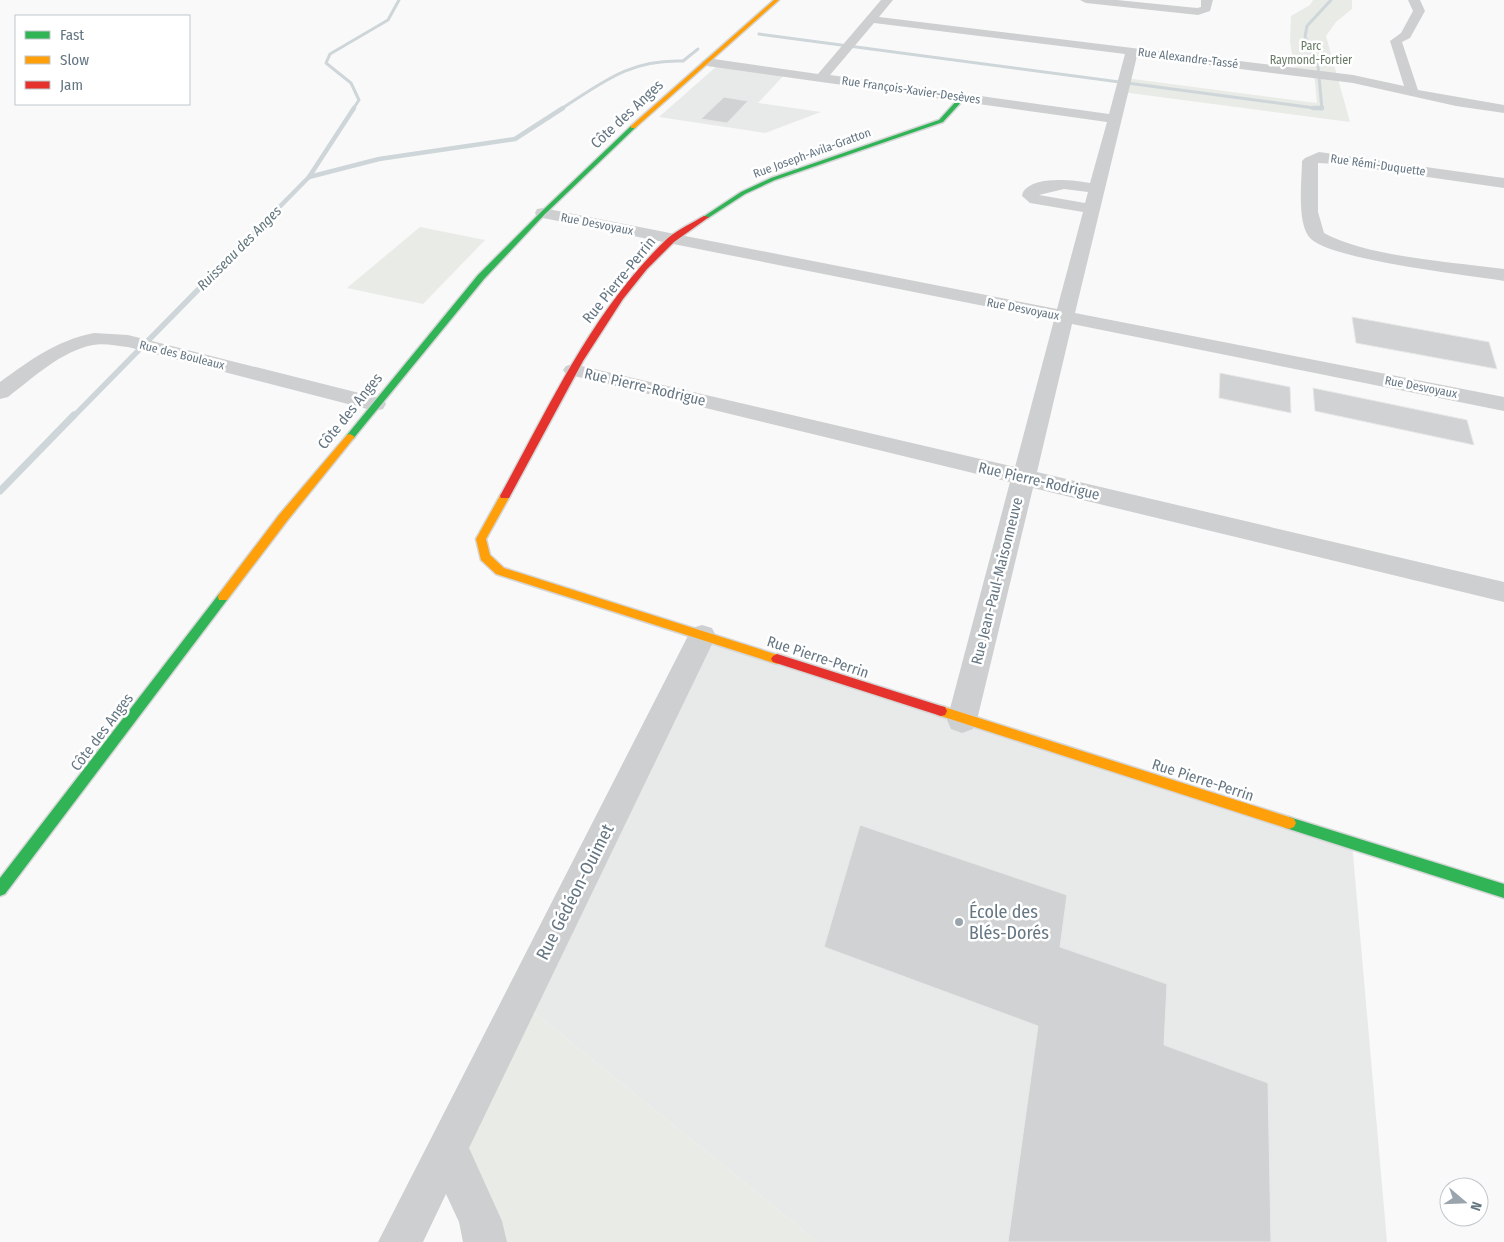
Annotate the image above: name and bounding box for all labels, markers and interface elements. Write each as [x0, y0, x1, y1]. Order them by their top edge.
legend [15, 15, 190, 105]
text: Fast [60, 26, 84, 44]
park label: Parc Raymond-Fortier [1270, 39, 1353, 67]
street label: Rue Alexandre-Tassé [1137, 45, 1239, 71]
text: Slow [60, 51, 89, 69]
street label: Rue François-Xavier-Desèves [841, 73, 981, 107]
text: Jam [60, 76, 83, 94]
street label: Côte des Anges [587, 76, 667, 152]
street label: Rue Joseph-Avila-Gratton [751, 125, 873, 181]
street label: Rue Rémi-Duquette [1329, 151, 1427, 179]
water label: Ruisseau des Anges [194, 203, 285, 294]
street label: Rue Desvoyaux [560, 210, 635, 238]
street label: Rue Pierre-Perrin [579, 233, 659, 327]
street label: Rue Desvoyaux [986, 295, 1061, 323]
street label: Rue des Bouleaux [138, 338, 227, 373]
street label: Rue Pierre-Rodrigue [583, 364, 707, 410]
street label: Côte des Anges [314, 369, 386, 453]
street label: Rue Desvoyaux [1384, 373, 1459, 401]
street label: Rue Pierre-Rodrigue [977, 458, 1101, 504]
street label: Rue Jean-Paul-Maisonneuve [967, 495, 1027, 667]
street label: Rue Pierre-Perrin [765, 632, 871, 682]
street label: Côte des Anges [67, 690, 137, 774]
street label: Rue Pierre-Perrin [1150, 755, 1256, 805]
street label: Rue Gédéon-Ouimet [531, 820, 619, 964]
place label: École des Blés-Dorés [969, 900, 1049, 944]
marker: École des Blés-Dorés [953, 916, 965, 928]
north arrow [1439, 1177, 1489, 1227]
text: N [1466, 1199, 1485, 1213]

